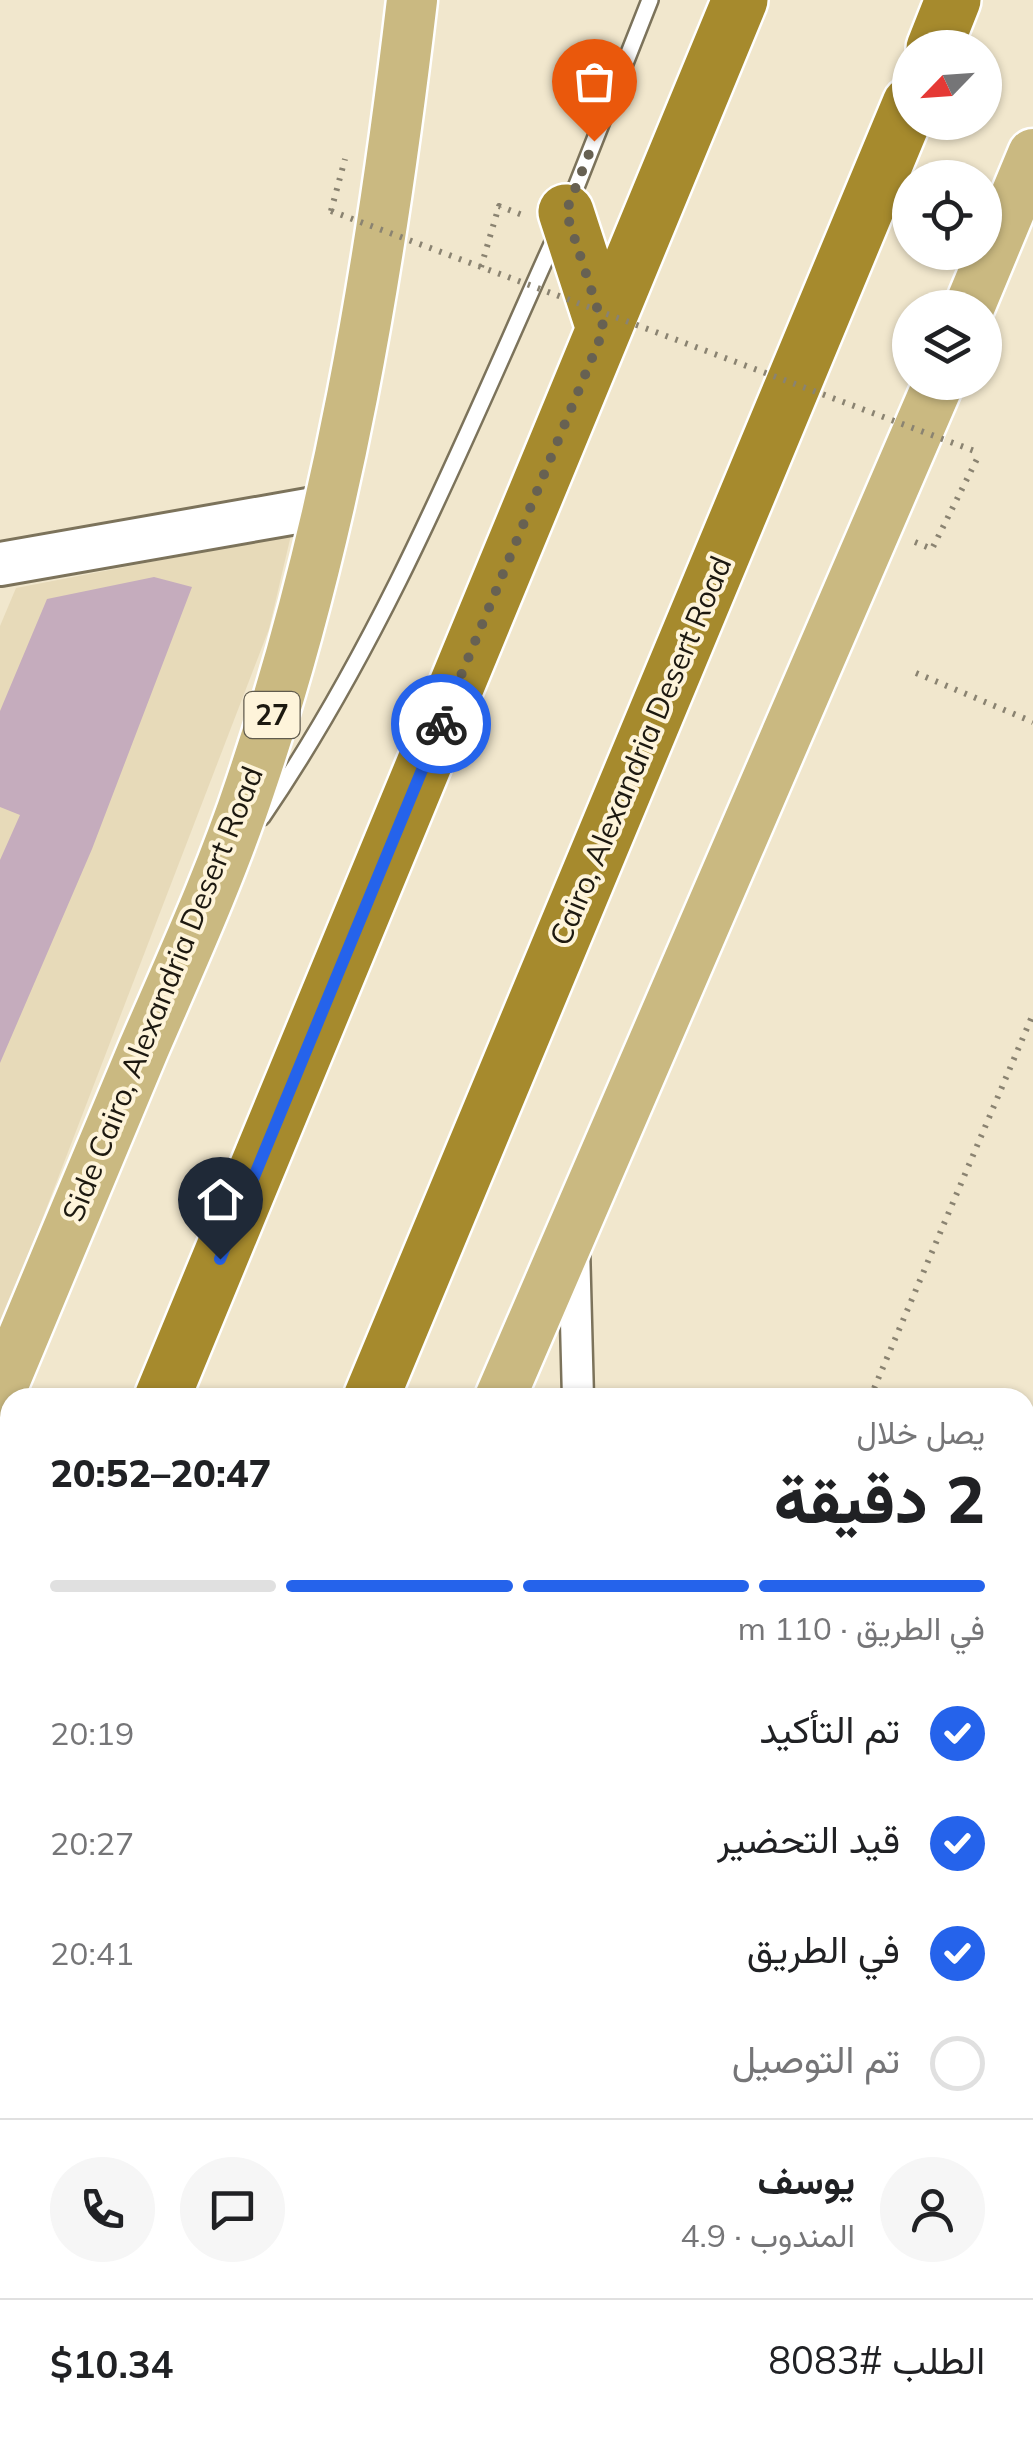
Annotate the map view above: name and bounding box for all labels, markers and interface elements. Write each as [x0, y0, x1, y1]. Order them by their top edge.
north arrow [892, 30, 1002, 140]
map controls [892, 30, 1002, 400]
pin [552, 39, 637, 142]
icon: bag [567, 54, 622, 109]
button: locate [892, 160, 1002, 270]
button: layers [892, 290, 1002, 400]
street label: Cairo, Alexandria Desert Road [541, 550, 739, 951]
courier [391, 674, 491, 774]
road number: 27 [244, 692, 300, 738]
icon: bike [414, 697, 469, 752]
street label: Side Cairo, Alexandria Desert Road [53, 761, 271, 1227]
pin [178, 1157, 263, 1260]
icon: home [193, 1172, 248, 1227]
text: يصل خلال [857, 1412, 985, 1452]
text: 20:47–20:52 [50, 1449, 271, 1497]
text: 2 دقيقة [774, 1458, 985, 1539]
text: في الطريق · 110 m [738, 1608, 985, 1648]
text: تم التأكيد [759, 1705, 900, 1753]
icon: check [930, 1706, 985, 1761]
text: 20:19 [50, 1713, 134, 1753]
text: قيد التحضير [717, 1815, 900, 1863]
icon: check [930, 1816, 985, 1871]
text: 20:27 [50, 1823, 134, 1863]
text: في الطريق [747, 1925, 900, 1973]
icon: check [930, 1926, 985, 1981]
text: 20:41 [50, 1933, 134, 1973]
text: تم التوصيل [732, 2035, 900, 2083]
text: يوسف [758, 2156, 855, 2204]
button: phone [50, 2157, 155, 2262]
button: chat [180, 2157, 285, 2262]
button: person [880, 2157, 985, 2262]
text: المندوب · 4.9 [680, 2215, 855, 2255]
text: الطلب #8083 [768, 2336, 985, 2384]
text: $10.34 [50, 2340, 173, 2388]

